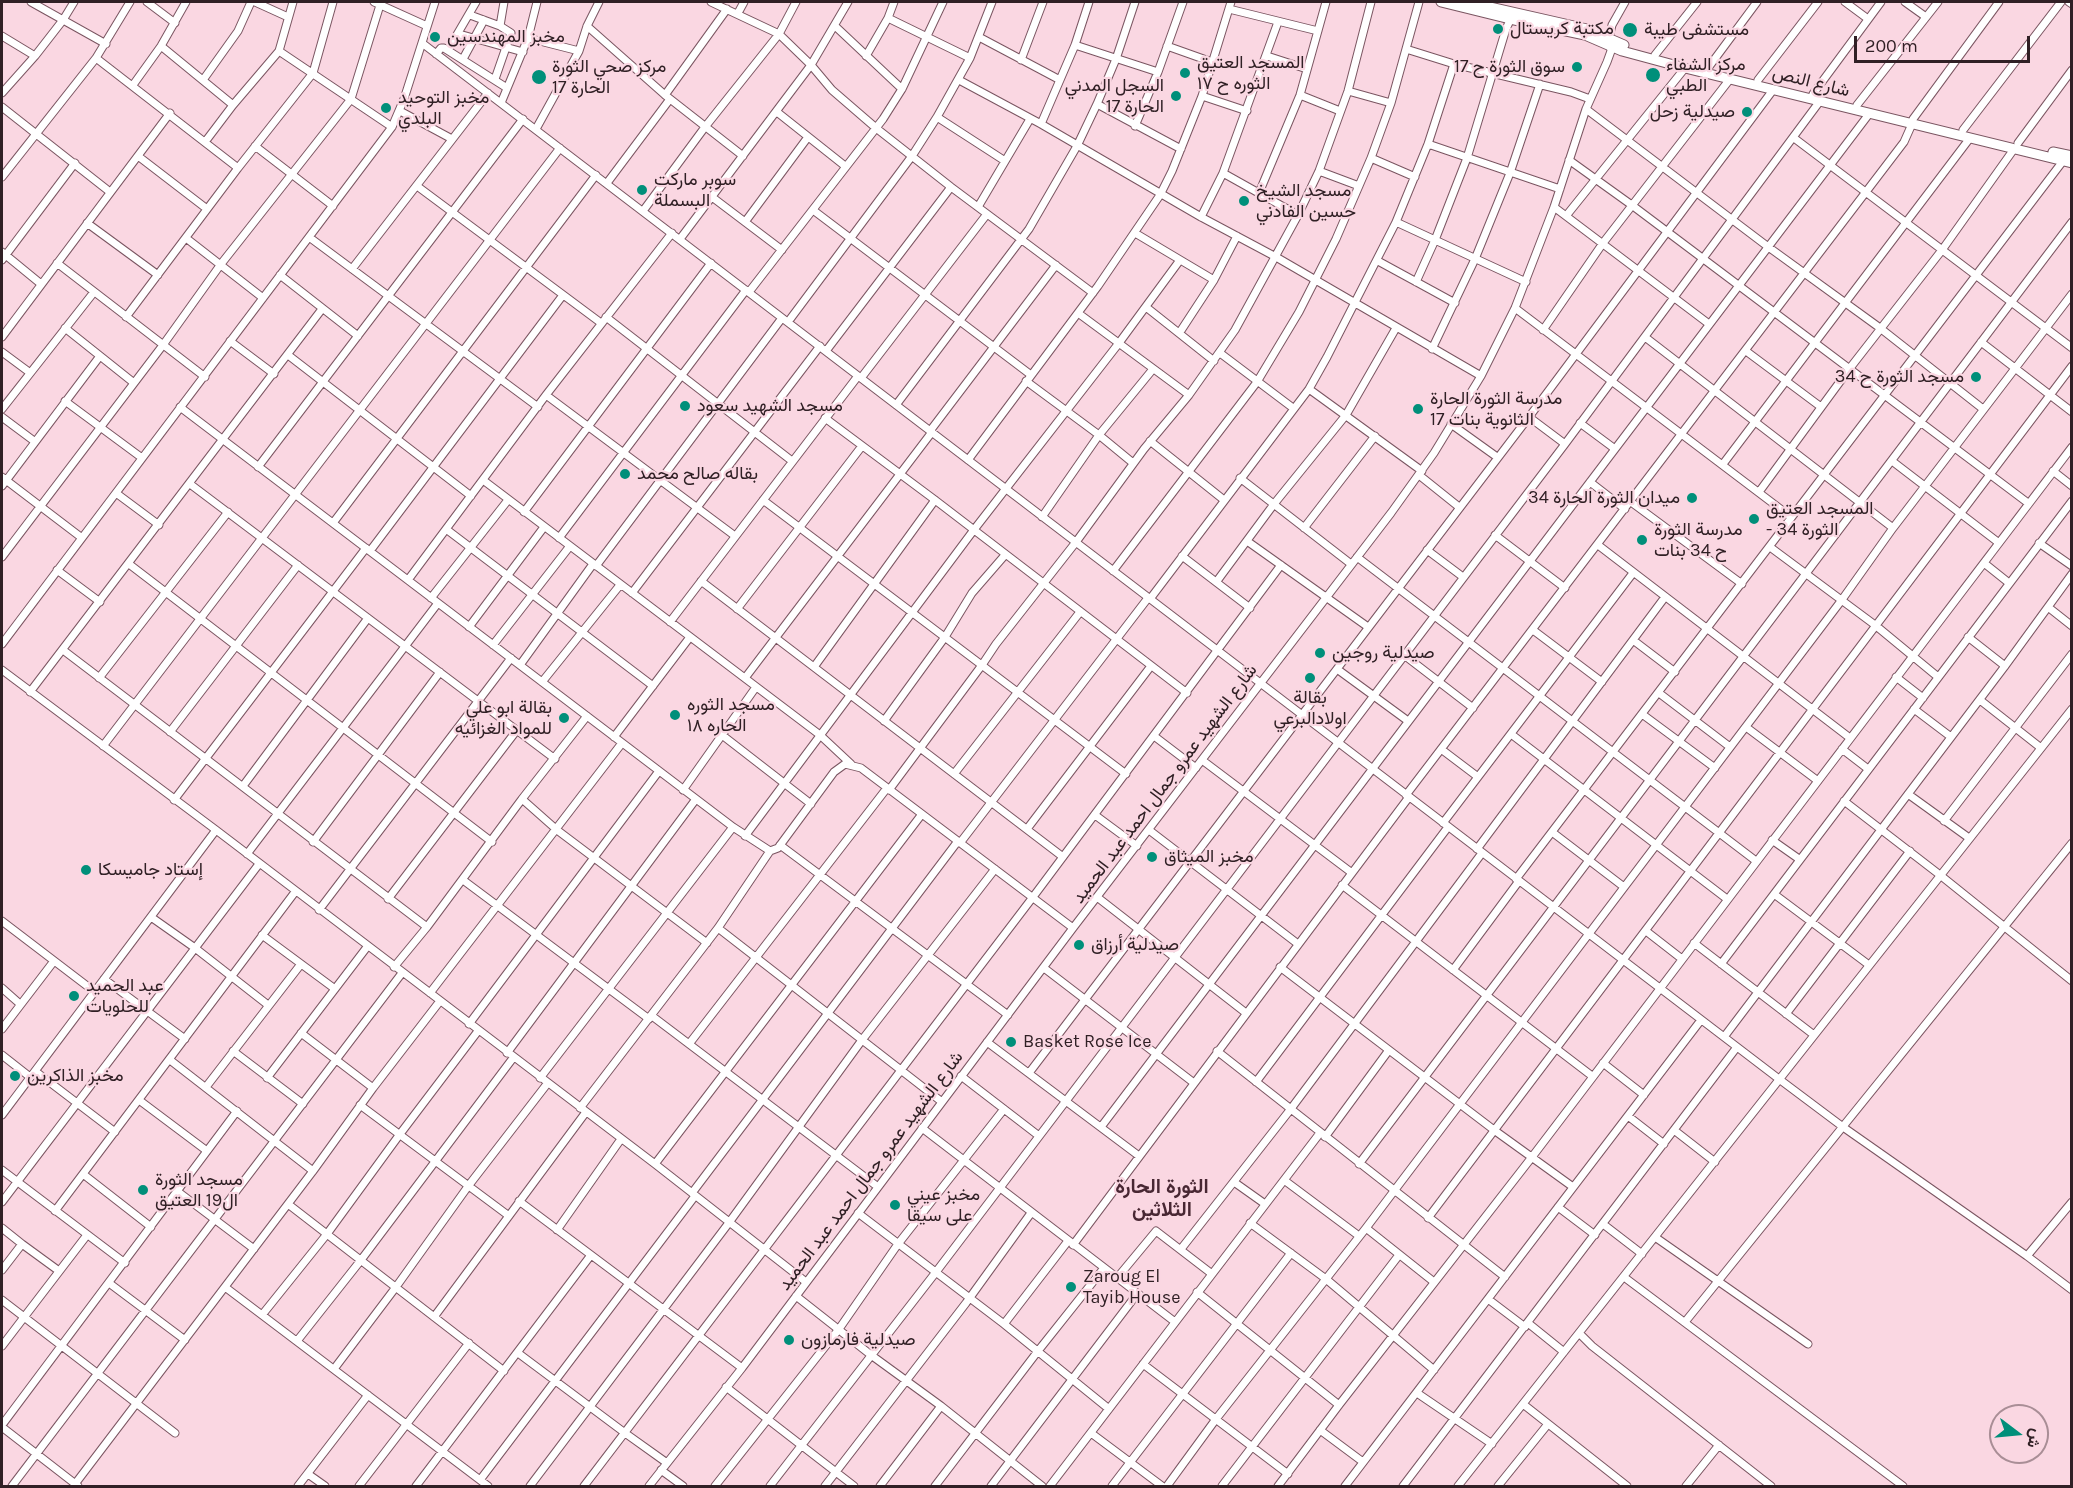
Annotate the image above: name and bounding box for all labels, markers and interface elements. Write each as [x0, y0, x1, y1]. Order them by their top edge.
place label: مكتبة كريستال [1510, 18, 1614, 40]
place label: مستشفى طيبة [1644, 19, 1749, 41]
marker: مستشفى طيبة [1621, 21, 1639, 39]
marker: مكتبة كريستال [1491, 22, 1505, 36]
scale bar [1857, 24, 2032, 62]
place label: مخبز المهندسين [447, 26, 565, 48]
marker: مخبز المهندسين [428, 30, 442, 44]
text: 200 m [1865, 35, 1918, 57]
place label: المسجد العتيق الثوره ح ١٧ [1197, 52, 1305, 94]
place label: مركز الشفاء الطبي [1666, 54, 1746, 97]
place label: مركز صحي الثورة الحارة 17 [552, 56, 666, 98]
place label: سوق الثورة ح 17 [1454, 56, 1565, 78]
marker: سوق الثورة ح 17 [1570, 60, 1584, 74]
street label: شارع النص [1770, 62, 1852, 102]
marker: المسجد العتيق الثوره ح ١٧ [1178, 66, 1192, 80]
marker: مركز الشفاء الطبي [1644, 66, 1662, 84]
marker: مركز صحي الثورة الحارة 17 [530, 68, 548, 86]
place label: السجل المدني الحارة 17 [1065, 75, 1164, 118]
place label: مخبز التوحيد البلدي [398, 87, 489, 130]
marker: السجل المدني الحارة 17 [1169, 89, 1183, 103]
marker: مخبز التوحيد البلدي [379, 101, 393, 115]
place label: صيدلية زحل [1650, 101, 1735, 123]
marker: صيدلية زحل [1740, 105, 1754, 119]
place label: سوبر ماركت البسملة [654, 169, 736, 212]
place label: مسجد الشيخ حسين الفادني [1256, 180, 1356, 222]
marker: سوبر ماركت البسملة [635, 183, 649, 197]
marker: مسجد الشيخ حسين الفادني [1237, 194, 1251, 208]
place label: مسجد الثورة ح 34 [1835, 366, 1964, 388]
marker: مسجد الثورة ح 34 [1969, 370, 1983, 384]
place label: مدرسة الثورة الحارة 17 الثانوية بنات [1430, 388, 1562, 430]
place label: مسجد الشهيد سعود [697, 395, 843, 417]
marker: مسجد الشهيد سعود [678, 399, 692, 413]
marker: مدرسة الثورة الحارة 17 الثانوية بنات [1411, 402, 1425, 416]
place label: بقاله صالح محمد [637, 463, 758, 485]
marker: بقاله صالح محمد [618, 467, 632, 481]
place label: ميدان الثورة الحارة 34 [1528, 487, 1680, 509]
marker: ميدان الثورة الحارة 34 [1685, 491, 1699, 505]
place label: المسجد العتيق - الثورة 34 [1766, 498, 1874, 540]
marker: المسجد العتيق - الثورة 34 [1747, 512, 1761, 526]
place label: مدرسة الثورة ح 34 بنات [1654, 519, 1743, 562]
marker: مدرسة الثورة ح 34 بنات [1635, 533, 1649, 547]
place label: صيدلية روجين [1332, 642, 1435, 664]
marker: صيدلية روجين [1313, 646, 1327, 660]
street label: شارع الشهيد عمرو جمال احمد عبد الحميد [1068, 660, 1262, 908]
marker: بقالة اولادالبرعي [1303, 671, 1317, 685]
place label: بقالة اولادالبرعي [1273, 687, 1347, 730]
place label: مسجد الثوره الحاره ١٨ [687, 694, 775, 736]
place label: بقالة ابو علي للمواد الغزائيه [455, 697, 552, 740]
marker: مسجد الثوره الحاره ١٨ [668, 708, 682, 722]
marker: بقالة ابو علي للمواد الغزائيه [557, 711, 571, 725]
place label: مخبز الميثاق [1164, 846, 1254, 868]
marker: مخبز الميثاق [1145, 850, 1159, 864]
place label: إستاد جاميسكا [98, 859, 203, 881]
marker: إستاد جاميسكا [79, 863, 93, 877]
place label: صيدلية أرزاق [1091, 934, 1179, 956]
marker: صيدلية أرزاق [1072, 938, 1086, 952]
place label: عبد الحميد للحلويات [86, 975, 164, 1018]
marker: عبد الحميد للحلويات [67, 989, 81, 1003]
place label: Basket Rose Ice [1023, 1031, 1151, 1053]
marker: Basket Rose Ice [1004, 1035, 1018, 1049]
street label: شارع الشهيد عمرو جمال احمد عبد الحميد [774, 1047, 968, 1295]
place label: مخبز الذاكرين [27, 1065, 124, 1087]
marker: مخبز الذاكرين [8, 1069, 22, 1083]
place label: مسجد الثورة ال19 العتيق [155, 1169, 243, 1212]
district label: الثورة الحارة الثلاثين [1115, 1175, 1209, 1222]
marker: مسجد الثورة ال19 العتيق [136, 1183, 150, 1197]
place label: مخبز عيني على سيقا [907, 1184, 980, 1226]
marker: مخبز عيني على سيقا [888, 1198, 902, 1212]
place label: Zaroug El Tayib House [1083, 1266, 1181, 1308]
marker: Zaroug El Tayib House [1064, 1280, 1078, 1294]
place label: صيدلية فارمازون [801, 1329, 916, 1351]
marker: صيدلية فارمازون [782, 1333, 796, 1347]
north arrow [1989, 1404, 2049, 1464]
text: ش [2023, 1427, 2047, 1450]

